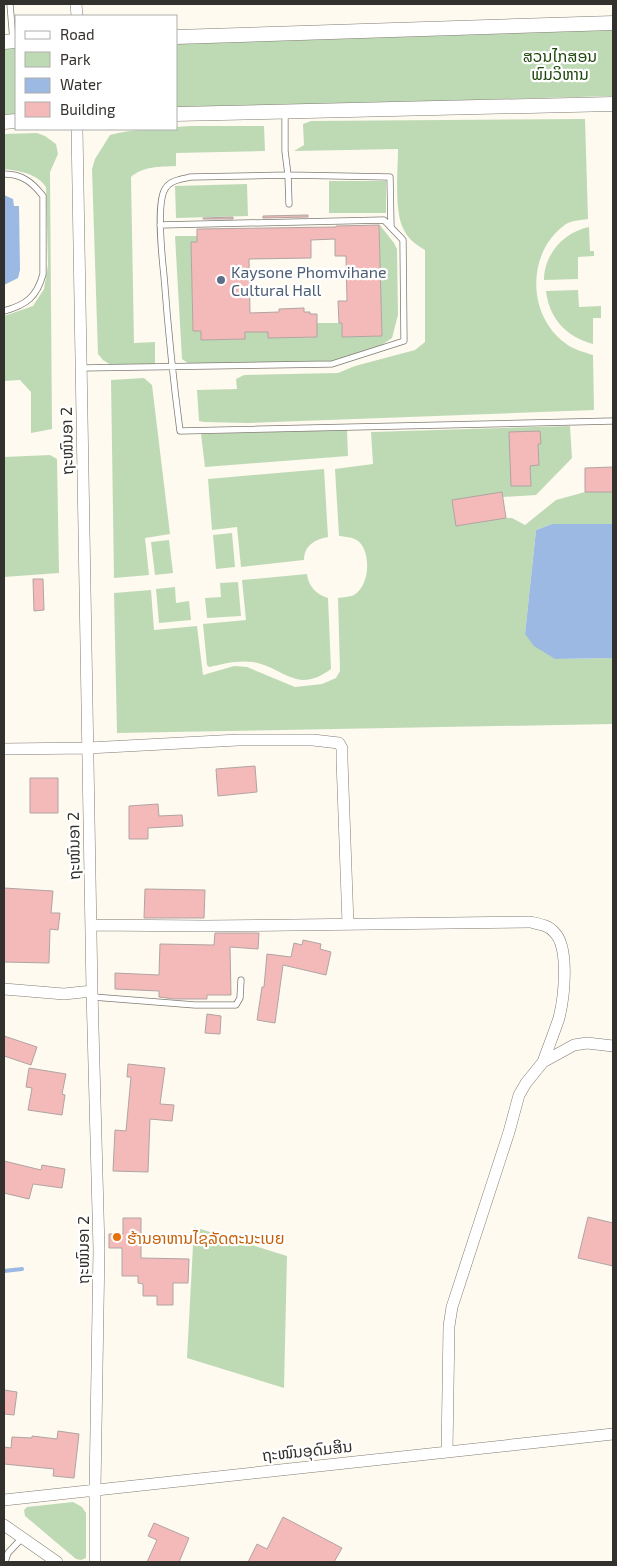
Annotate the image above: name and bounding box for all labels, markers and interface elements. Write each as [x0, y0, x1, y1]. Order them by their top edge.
legend [15, 15, 178, 130]
text: Road [60, 25, 95, 43]
park label: ສວນໄກສອນ ພົມວິຫານ [523, 46, 597, 83]
text: Park [60, 50, 91, 68]
text: Water [60, 75, 102, 93]
text: Building [60, 100, 116, 118]
place label: Kaysone Phomvihane Cultural Hall [231, 262, 387, 299]
marker: Kaysone Phomvihane Cultural Hall [215, 274, 227, 286]
street label: ຖະໜົນອາ 2 [56, 407, 76, 475]
street label: ຖະໜົນອາ 2 [63, 812, 83, 880]
street label: ຖະໜົນອາ 2 [73, 1216, 92, 1284]
place label: ຮ້ານອາຫານໄຊລັດຕະນະເບຍ [127, 1228, 285, 1247]
marker: ຮ້ານອາຫານໄຊລັດຕະນະເບຍ [111, 1231, 123, 1243]
street label: ຖະໜົນອຸດົມສິນ [261, 1436, 353, 1466]

